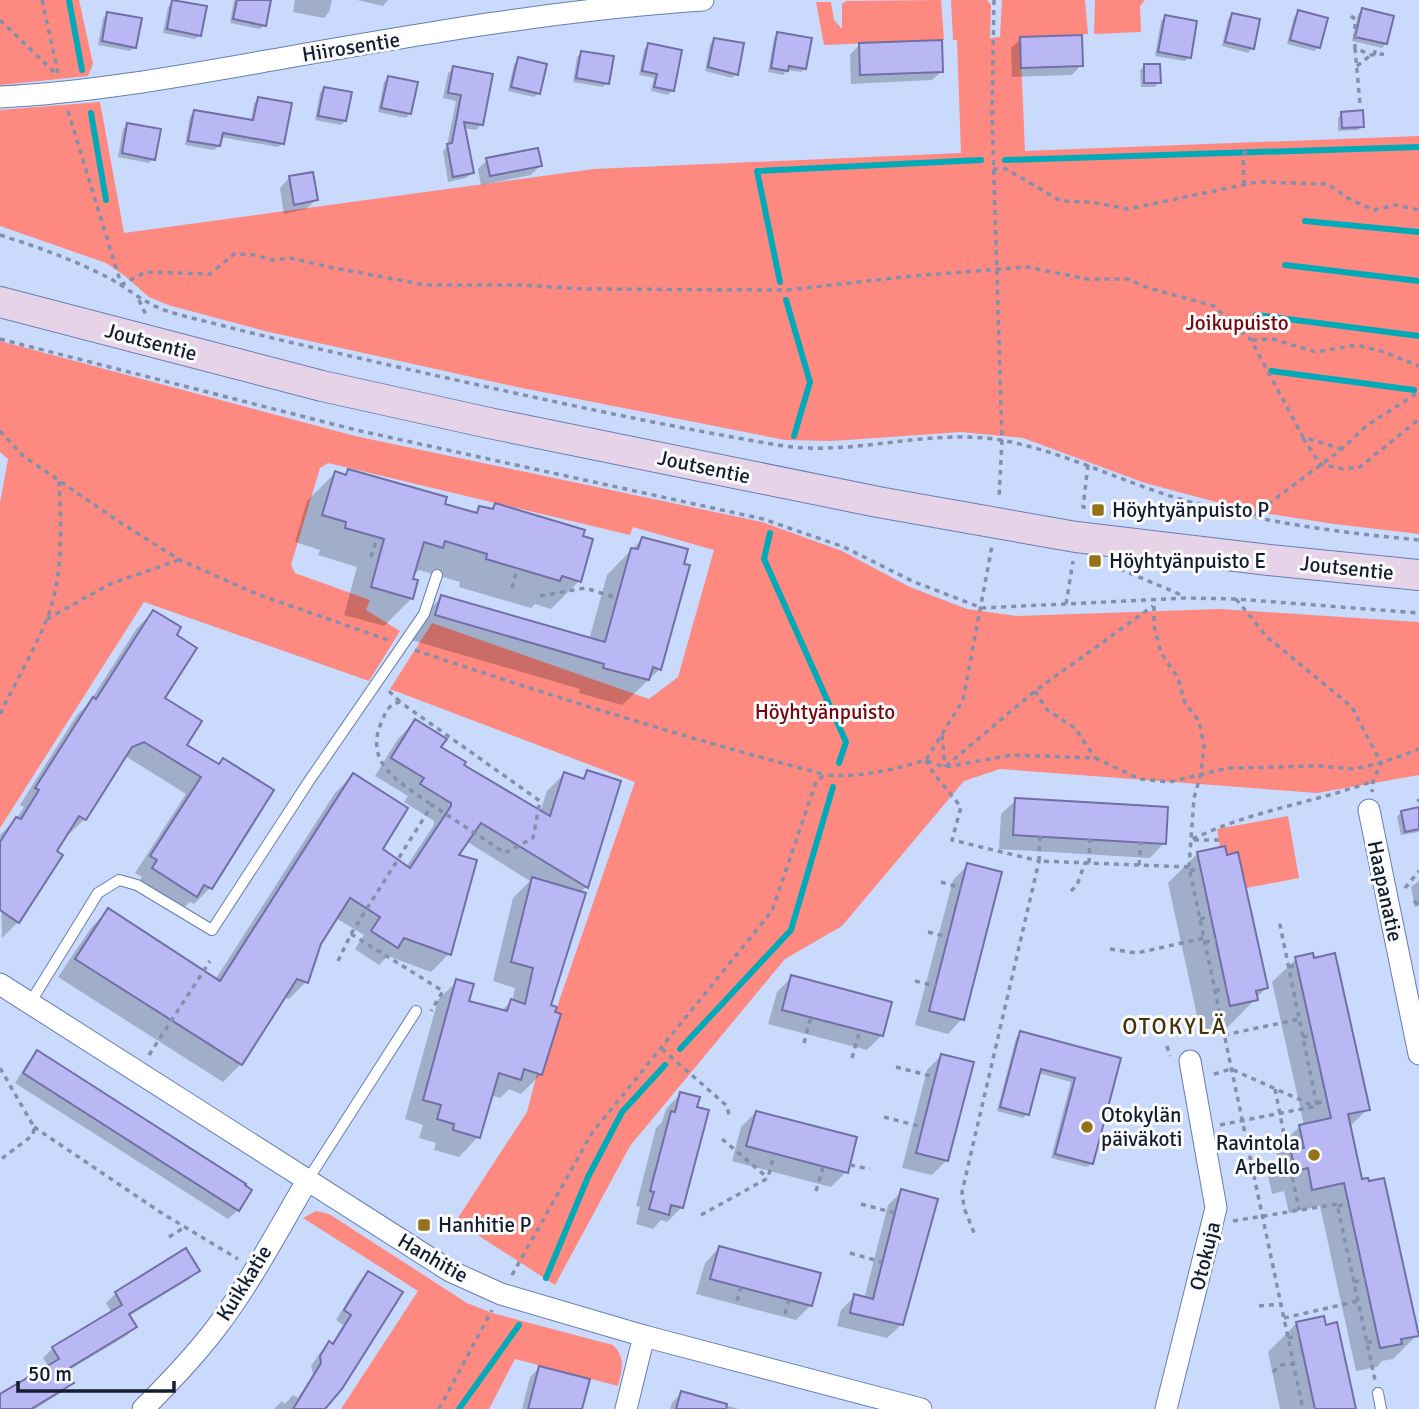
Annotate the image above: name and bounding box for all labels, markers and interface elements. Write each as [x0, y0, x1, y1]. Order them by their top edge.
street label: Hiirosentie [300, 26, 402, 68]
park label: Joikupuisto [1185, 310, 1289, 336]
street label: Joutsentie [102, 317, 200, 367]
street label: Joutsentie [655, 445, 753, 489]
place label: Höyhtyänpuisto P [1112, 497, 1269, 523]
marker: Höyhtyänpuisto P [1090, 502, 1106, 518]
place label: Höyhtyänpuisto E [1109, 548, 1266, 574]
street label: Joutsentie [1299, 550, 1395, 586]
marker: Höyhtyänpuisto E [1087, 553, 1103, 569]
park label: Höyhtyänpuisto [755, 699, 895, 725]
street label: Haapanatie [1362, 838, 1408, 944]
district label: OTOKYLÄ [1122, 1012, 1228, 1041]
place label: Otokylän päiväkoti [1101, 1102, 1183, 1152]
marker: Otokylän päiväkoti [1079, 1119, 1095, 1135]
place label: Ravintola Arbello [1216, 1130, 1300, 1180]
marker: Ravintola Arbello [1306, 1147, 1322, 1163]
place label: Hanhitie P [438, 1212, 532, 1238]
marker: Hanhitie P [416, 1217, 432, 1233]
street label: Otokuja [1184, 1219, 1226, 1293]
street label: Hanhitie [393, 1227, 473, 1289]
street label: Kuikkatie [211, 1240, 277, 1326]
scale bar [18, 1350, 173, 1394]
text: 50 m [28, 1361, 72, 1387]

